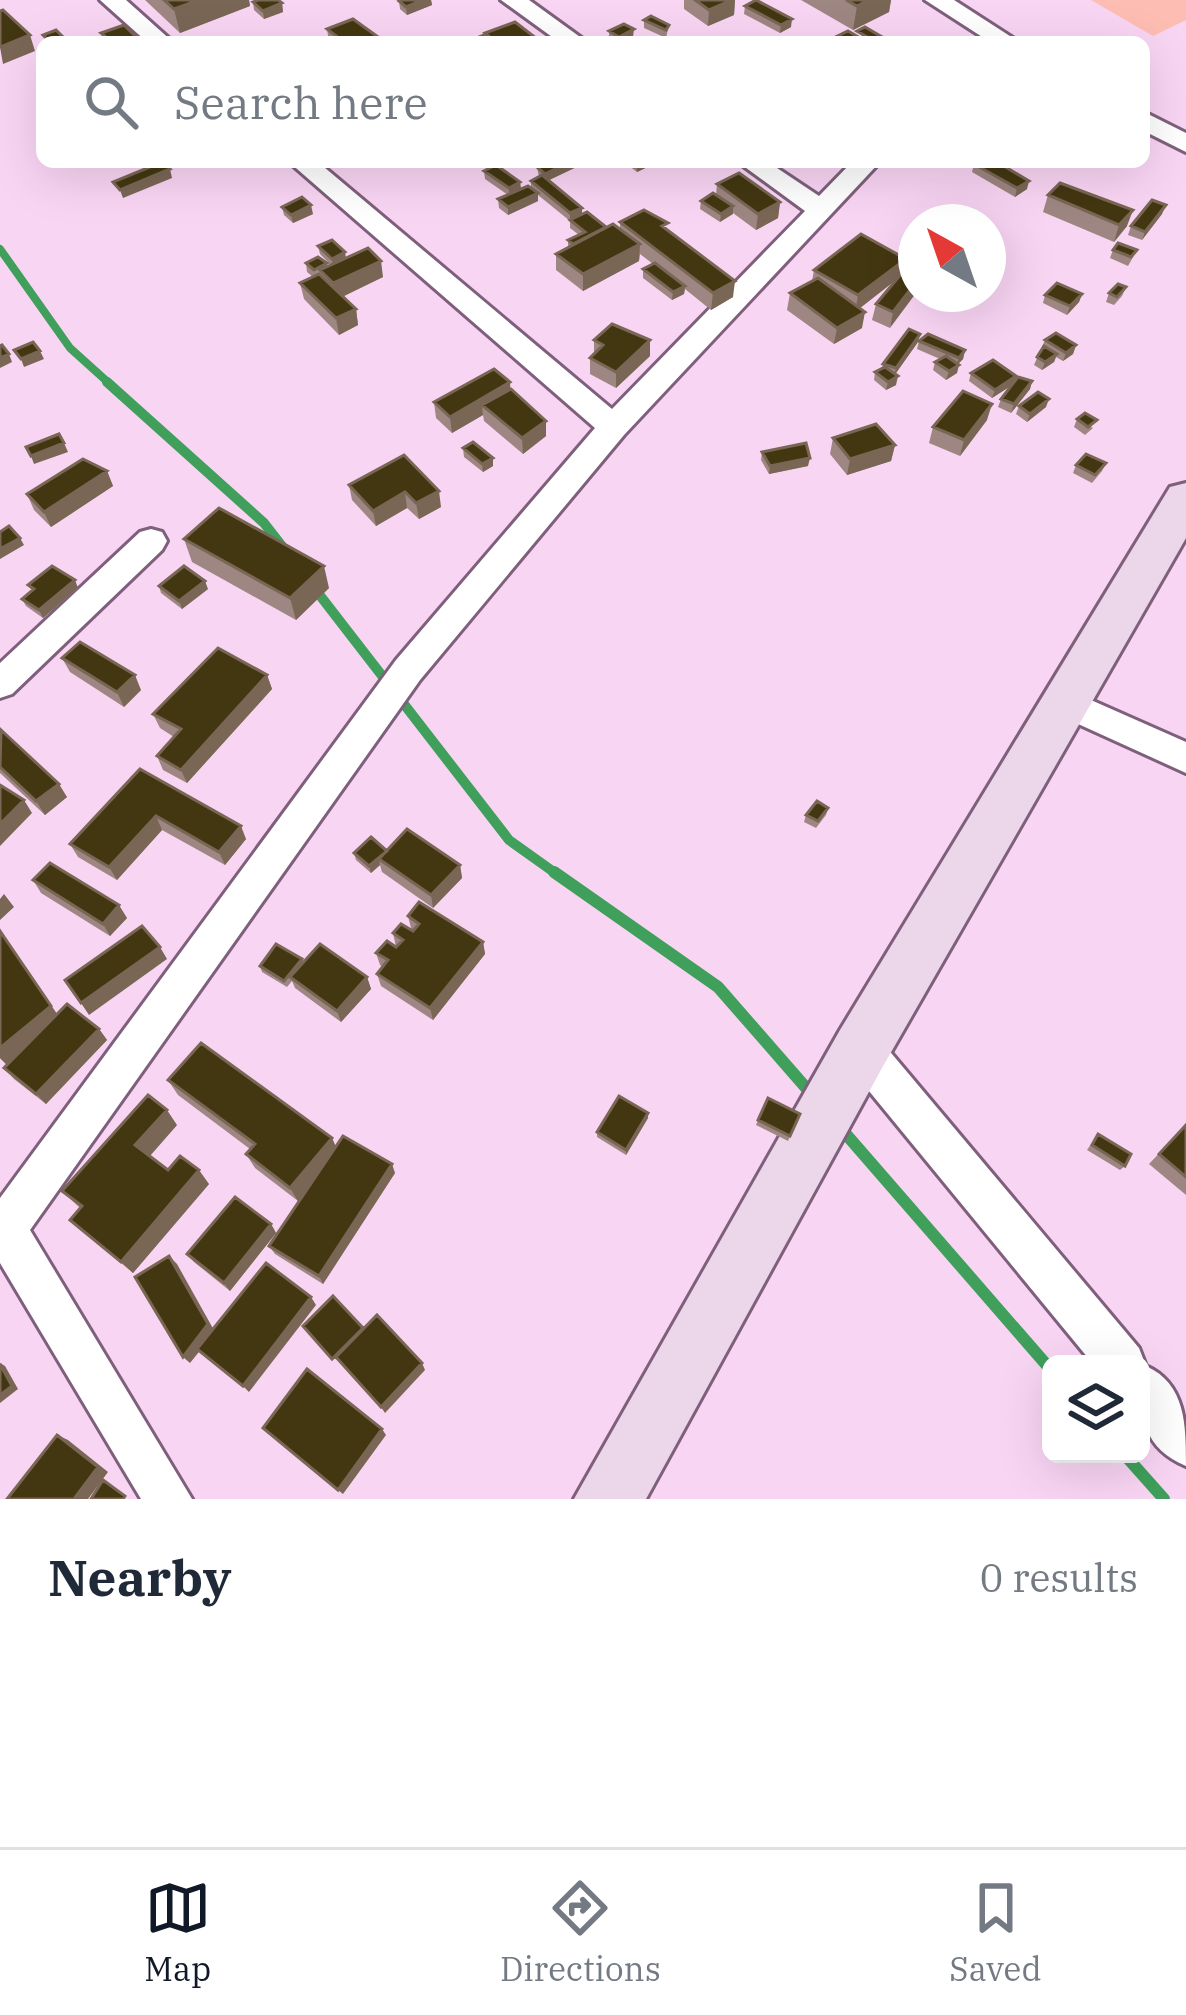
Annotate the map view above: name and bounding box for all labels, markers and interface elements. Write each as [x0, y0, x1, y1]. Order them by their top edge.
search box [36, 36, 1150, 168]
icon: search [78, 69, 144, 135]
text: Search here [174, 73, 428, 131]
north arrow [898, 204, 1006, 312]
map controls [1042, 1355, 1150, 1463]
button: layers [1042, 1355, 1150, 1463]
text: Nearby [48, 1544, 232, 1610]
text: 0 results [980, 1552, 1138, 1603]
tab: Map [144, 1875, 211, 1990]
tab: Directions [500, 1875, 661, 1990]
tab: Saved [949, 1875, 1042, 1990]

